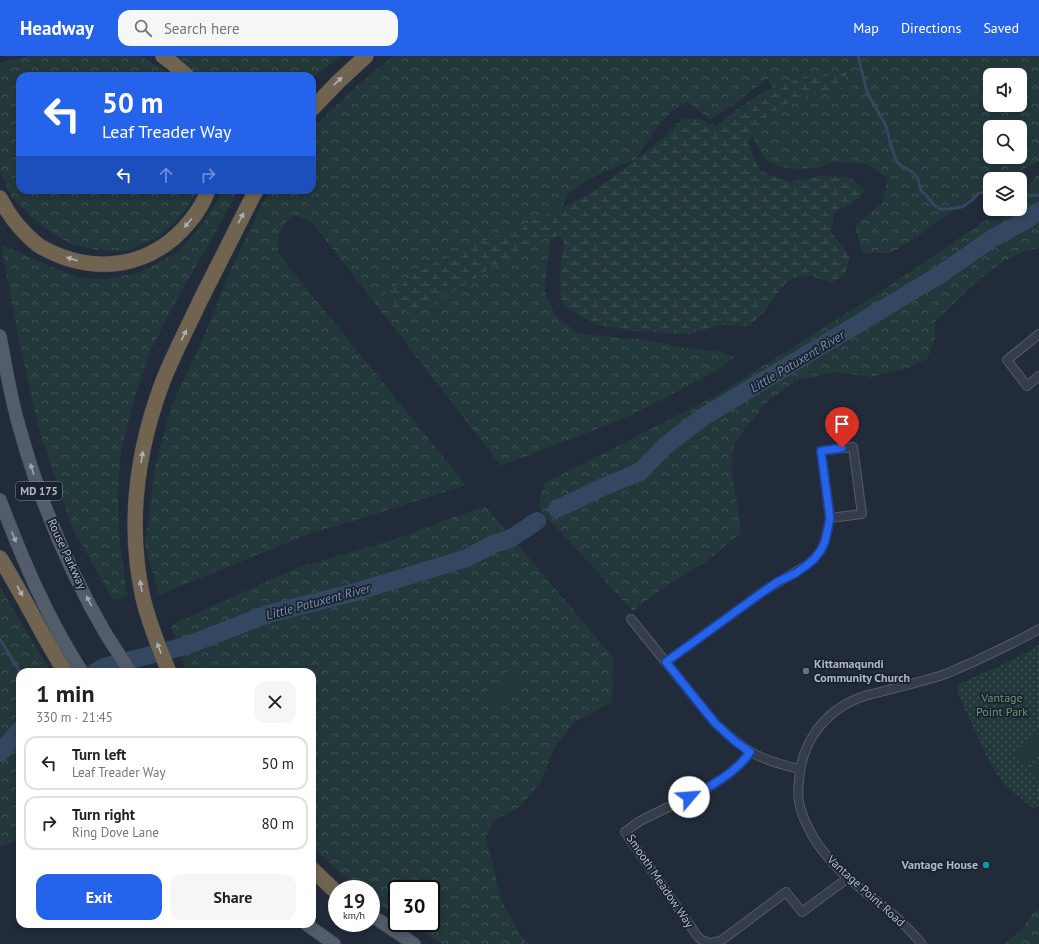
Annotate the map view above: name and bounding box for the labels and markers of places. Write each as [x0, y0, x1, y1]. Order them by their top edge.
pin [825, 407, 859, 448]
place label: Kittamaqundi Community Church [814, 656, 910, 685]
marker: Kittamaqundi Community Church [801, 666, 811, 676]
place label: Vantage House [900, 857, 978, 872]
marker: Vantage House [981, 860, 991, 870]

